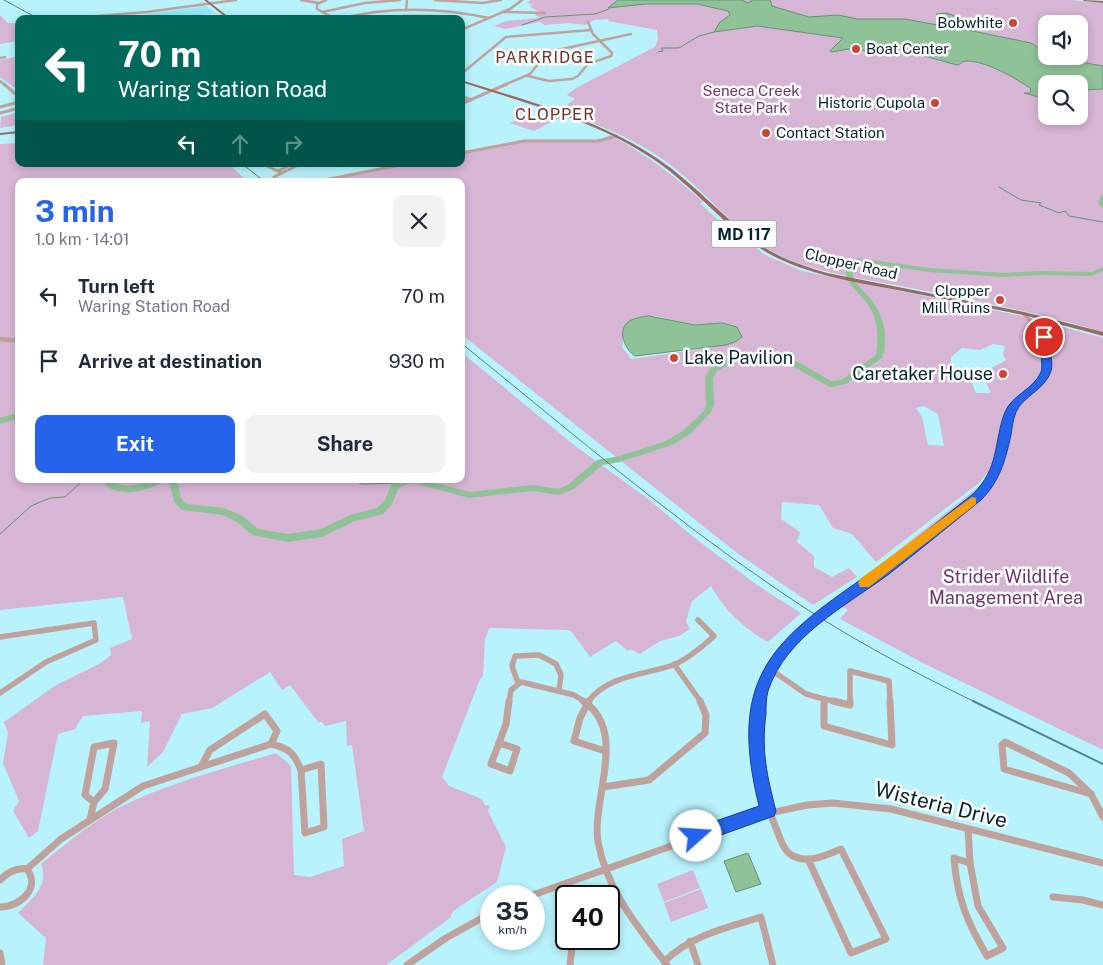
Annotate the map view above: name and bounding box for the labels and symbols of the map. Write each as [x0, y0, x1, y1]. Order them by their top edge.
place label: Bobwhite [937, 14, 1003, 31]
marker: Bobwhite [1007, 17, 1019, 29]
place label: Boat Center [866, 40, 949, 57]
marker: Boat Center [850, 43, 862, 55]
district label: PARKRIDGE [495, 48, 595, 67]
park label: Seneca Creek State Park [702, 82, 800, 116]
place label: Historic Cupola [818, 94, 925, 111]
marker: Historic Cupola [929, 97, 941, 109]
district label: CLOPPER [515, 105, 595, 124]
place label: Contact Station [776, 124, 885, 141]
marker: Contact Station [760, 127, 772, 139]
road number: MD 117 [712, 220, 776, 248]
street label: Clopper Road [803, 245, 899, 282]
place label: Clopper Mill Ruins [922, 282, 990, 316]
marker: Clopper Mill Ruins [994, 294, 1006, 306]
pin [1023, 316, 1065, 358]
place label: Lake Pavilion [684, 347, 793, 368]
marker: Lake Pavilion [668, 352, 680, 364]
place label: Caretaker House [852, 363, 993, 384]
marker: Caretaker House [997, 368, 1009, 380]
park label: Strider Wildlife Management Area [929, 566, 1083, 608]
street label: Wisteria Drive [872, 776, 1010, 833]
position arrow [669, 809, 721, 861]
speed limit sign: 40 [555, 885, 620, 950]

